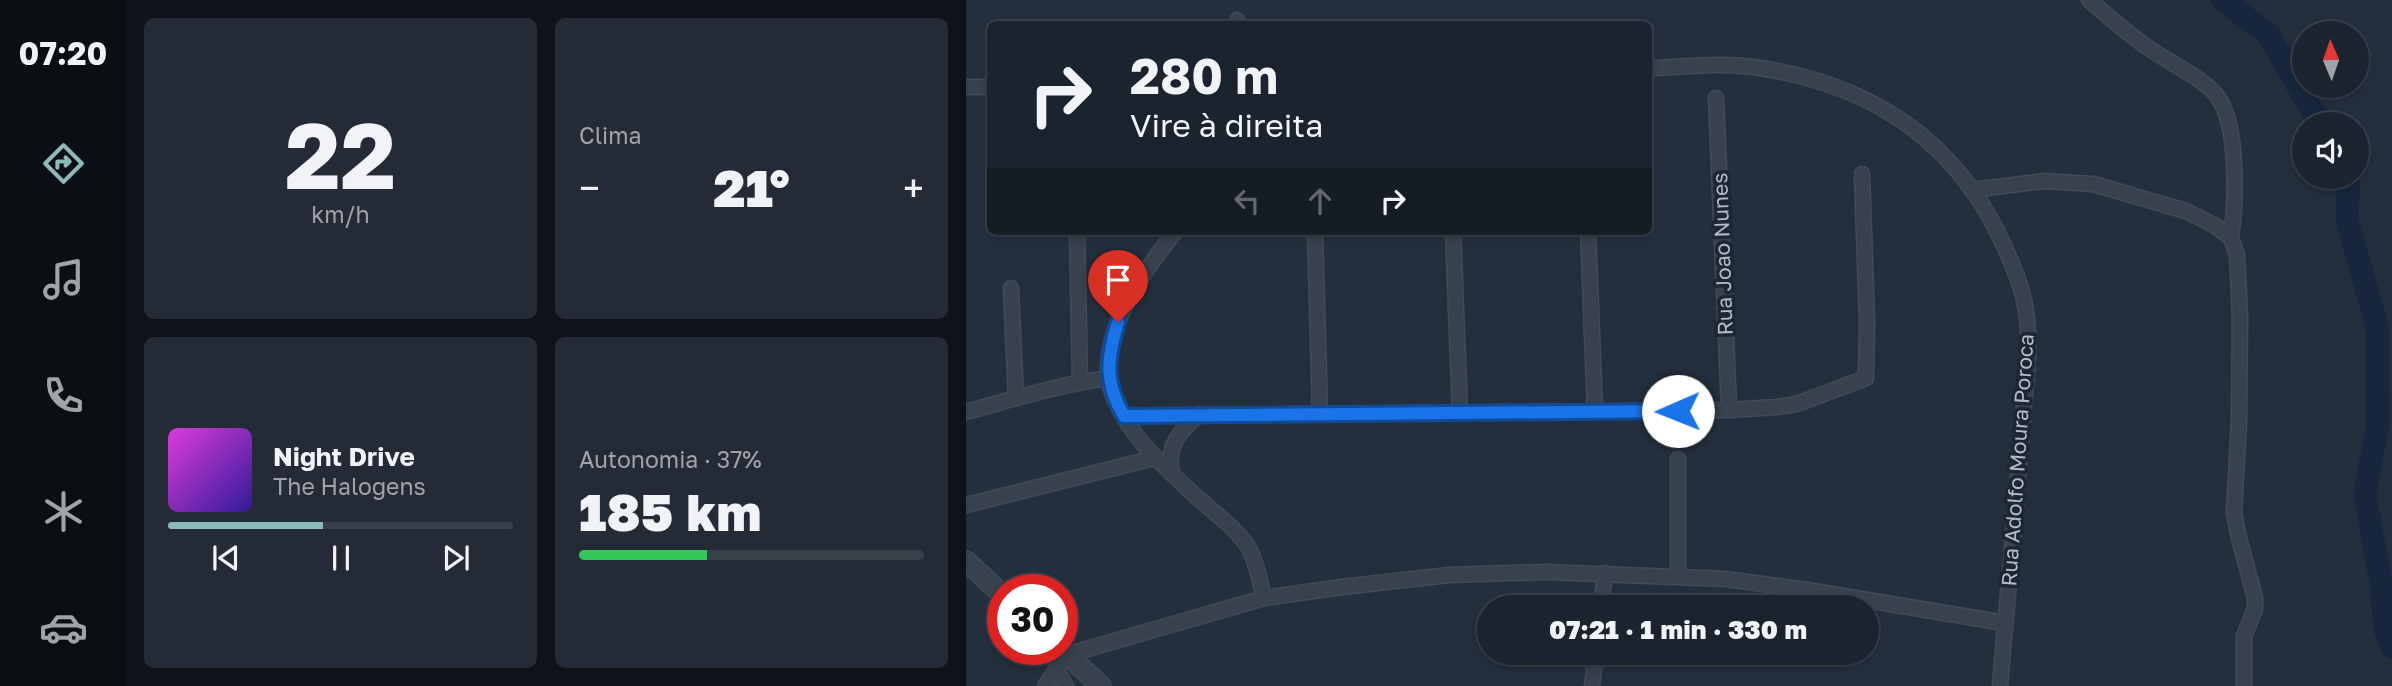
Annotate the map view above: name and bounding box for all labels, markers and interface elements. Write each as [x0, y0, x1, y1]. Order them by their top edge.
north arrow [2292, 21, 2370, 98]
map controls [2292, 21, 2369, 189]
text: 07:20 [19, 34, 107, 72]
text: 280 m [1130, 46, 1278, 105]
icon: right [1015, 49, 1106, 140]
text: 22 [285, 100, 396, 209]
text: Vire à direita [1130, 106, 1323, 144]
button: sound [2292, 112, 2369, 189]
text: Clima [579, 121, 642, 149]
icon: directions [39, 139, 88, 188]
text: 21° [713, 156, 790, 218]
text: − [579, 165, 600, 210]
text: + [903, 165, 924, 210]
street label: Rua Joao Nunes [1706, 172, 1738, 336]
icon: left [1228, 182, 1266, 220]
icon: ahead [1301, 182, 1339, 220]
icon: right [1374, 182, 1412, 220]
text: km/h [311, 200, 370, 228]
pin [1088, 250, 1148, 322]
icon: music [39, 255, 88, 304]
icon: arrive [1099, 261, 1137, 299]
street label: Rua Adolfo Moura Poroca [1995, 333, 2039, 587]
icon: phone [39, 371, 88, 420]
position arrow [1641, 374, 1715, 448]
text: Night Drive [273, 441, 415, 472]
text: Autonomia · 37% [579, 445, 762, 473]
text: The Halogens [273, 472, 426, 500]
text: 185 km [579, 480, 762, 542]
icon: climate [39, 487, 88, 536]
icon: previous [207, 539, 245, 577]
icon: pause [322, 539, 360, 577]
icon: next [437, 539, 475, 577]
speed limit sign: 30 [987, 574, 1078, 665]
icon: car [39, 603, 88, 652]
text: 07:21 · 1 min · 330 m [1549, 614, 1807, 645]

